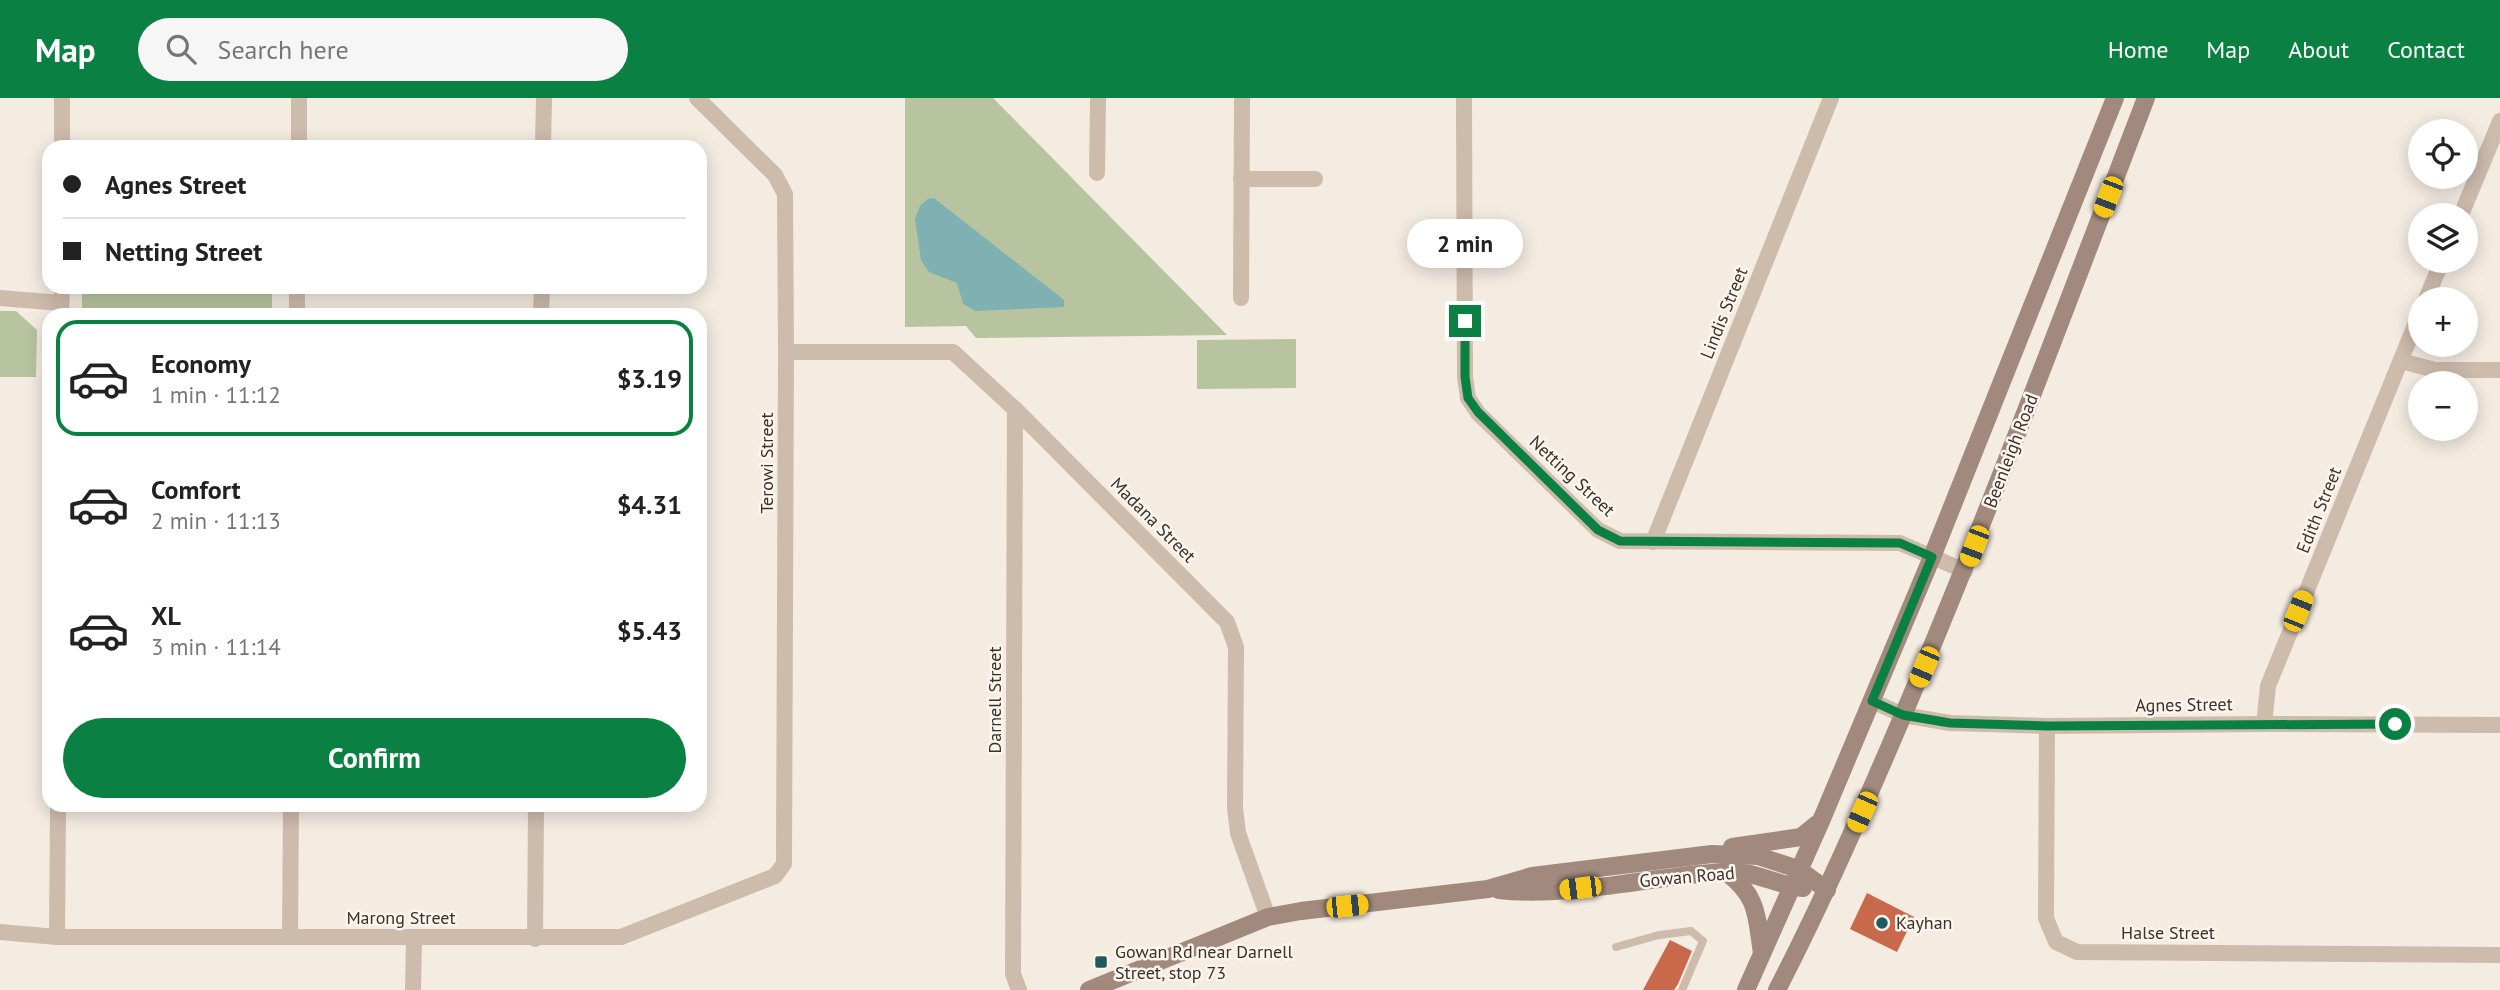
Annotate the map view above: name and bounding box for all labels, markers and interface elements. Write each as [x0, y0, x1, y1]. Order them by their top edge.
search box [138, 18, 628, 81]
text: Map [35, 28, 96, 71]
icon: search [162, 30, 200, 68]
text: Search here [218, 33, 349, 66]
text: Home [2108, 34, 2168, 65]
text: Map [2206, 34, 2250, 65]
text: About [2288, 34, 2349, 65]
text: Contact [2387, 34, 2465, 65]
map controls [2408, 119, 2478, 441]
button: locate [2408, 119, 2478, 189]
text: Agnes Street [105, 168, 246, 201]
car [2091, 174, 2126, 220]
button: layers [2408, 203, 2478, 273]
callout: 2 min [1407, 220, 1523, 268]
text: 2 min [1437, 229, 1493, 258]
text: Netting Street [105, 235, 262, 268]
street label: Lindis Street [1695, 264, 1752, 362]
button: + [2408, 287, 2478, 357]
route end [1449, 305, 1481, 337]
icon: car [67, 347, 130, 410]
text: Economy [151, 347, 251, 380]
text: $3.19 [617, 362, 682, 395]
button: − [2408, 371, 2478, 441]
text: 1 min · 11:12 [151, 380, 281, 409]
street label: Beenleigh Road [1978, 391, 2043, 511]
street label: Terowi Street [755, 412, 778, 514]
street label: Netting Street [1525, 430, 1620, 521]
street label: Edith Street [2291, 463, 2346, 556]
street label: Madana Street [1106, 472, 1201, 567]
icon: car [67, 473, 130, 536]
text: Comfort [151, 473, 241, 506]
text: $4.31 [617, 488, 682, 521]
text: 2 min · 11:13 [151, 506, 281, 535]
car [1957, 523, 1992, 569]
car [2281, 588, 2316, 634]
icon: car [67, 599, 130, 662]
text: XL [151, 599, 181, 632]
text: $5.43 [617, 614, 682, 647]
text: 3 min · 11:14 [151, 632, 281, 661]
car [1907, 644, 1942, 690]
street label: Darnell Street [983, 646, 1006, 754]
street label: Agnes Street [2135, 692, 2233, 717]
route start [2379, 708, 2411, 740]
button: Confirm [63, 718, 686, 798]
car [1844, 789, 1881, 835]
street label: Gowan Road [1638, 861, 1735, 892]
car [1558, 875, 1603, 901]
car [1326, 893, 1369, 919]
street label: Marong Street [346, 906, 456, 929]
place label: Kayhan [1896, 911, 1952, 934]
marker: Kayhan [1874, 915, 1890, 931]
street label: Halse Street [2121, 921, 2215, 944]
place label: Gowan Rd near Darnell Street, stop 73 [1115, 940, 1293, 984]
marker: Gowan Rd near Darnell Street, stop 73 [1093, 954, 1109, 970]

